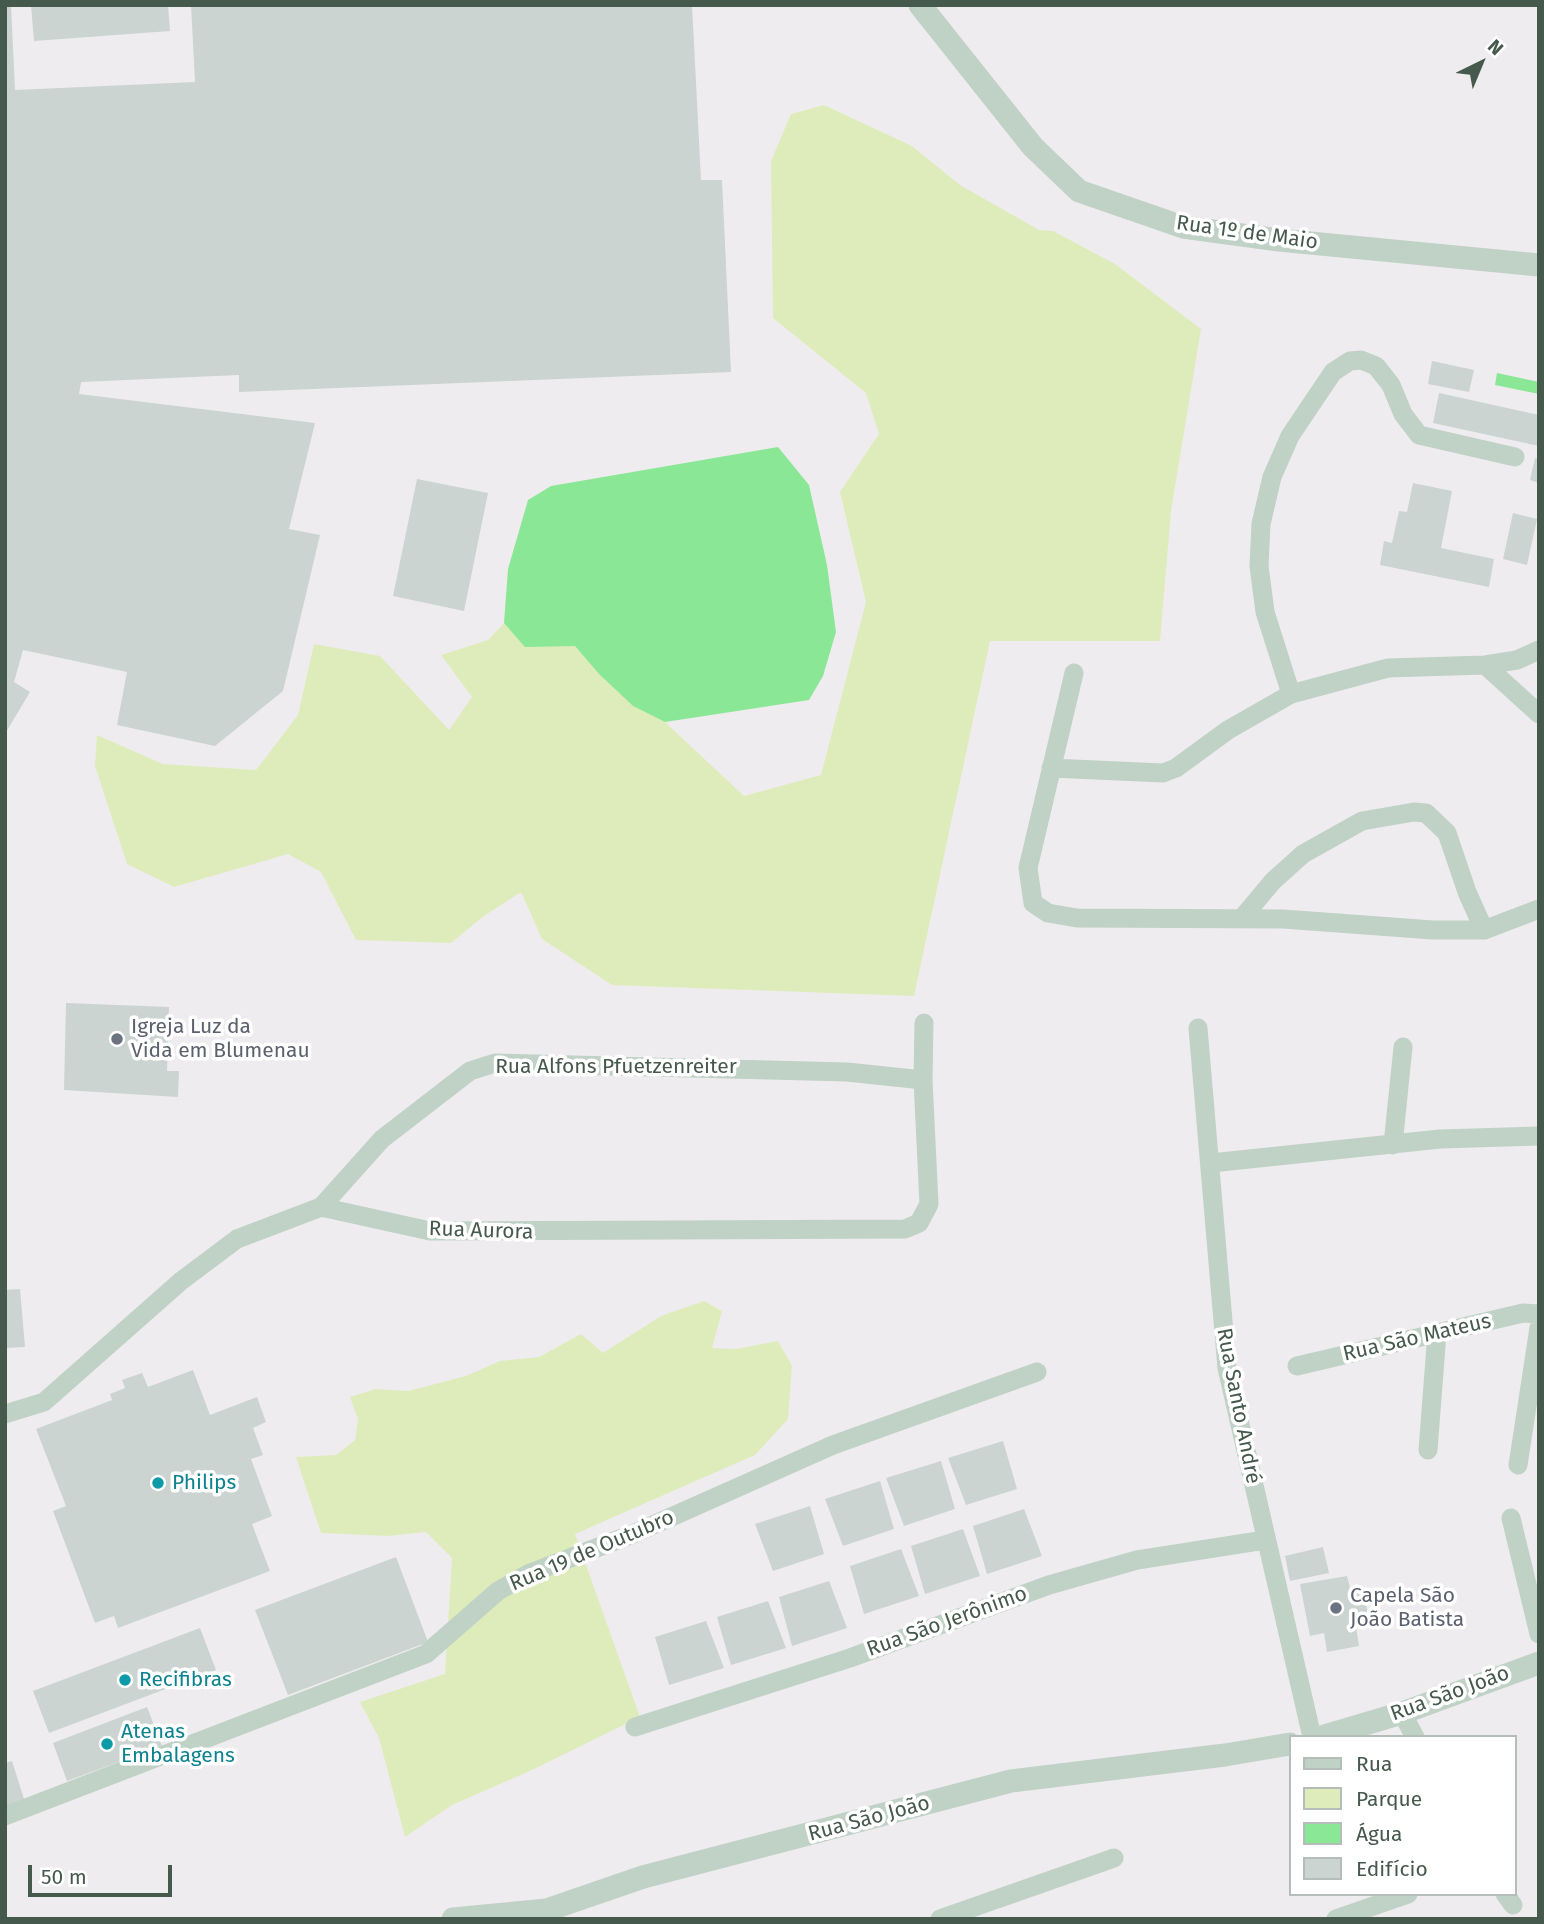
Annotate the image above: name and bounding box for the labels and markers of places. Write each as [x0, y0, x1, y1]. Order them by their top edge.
place label: Igreja Luz da Vida em Blumenau [131, 1014, 310, 1064]
marker: Igreja Luz da Vida em Blumenau [109, 1031, 125, 1047]
place label: Philips [172, 1470, 236, 1496]
marker: Philips [150, 1475, 166, 1491]
place label: Capela São João Batista [1350, 1583, 1464, 1633]
marker: Capela São João Batista [1328, 1600, 1344, 1616]
place label: Recifibras [139, 1667, 232, 1693]
marker: Recifibras [117, 1672, 133, 1688]
place label: Atenas Embalagens [121, 1719, 235, 1769]
marker: Atenas Embalagens [99, 1736, 115, 1752]

